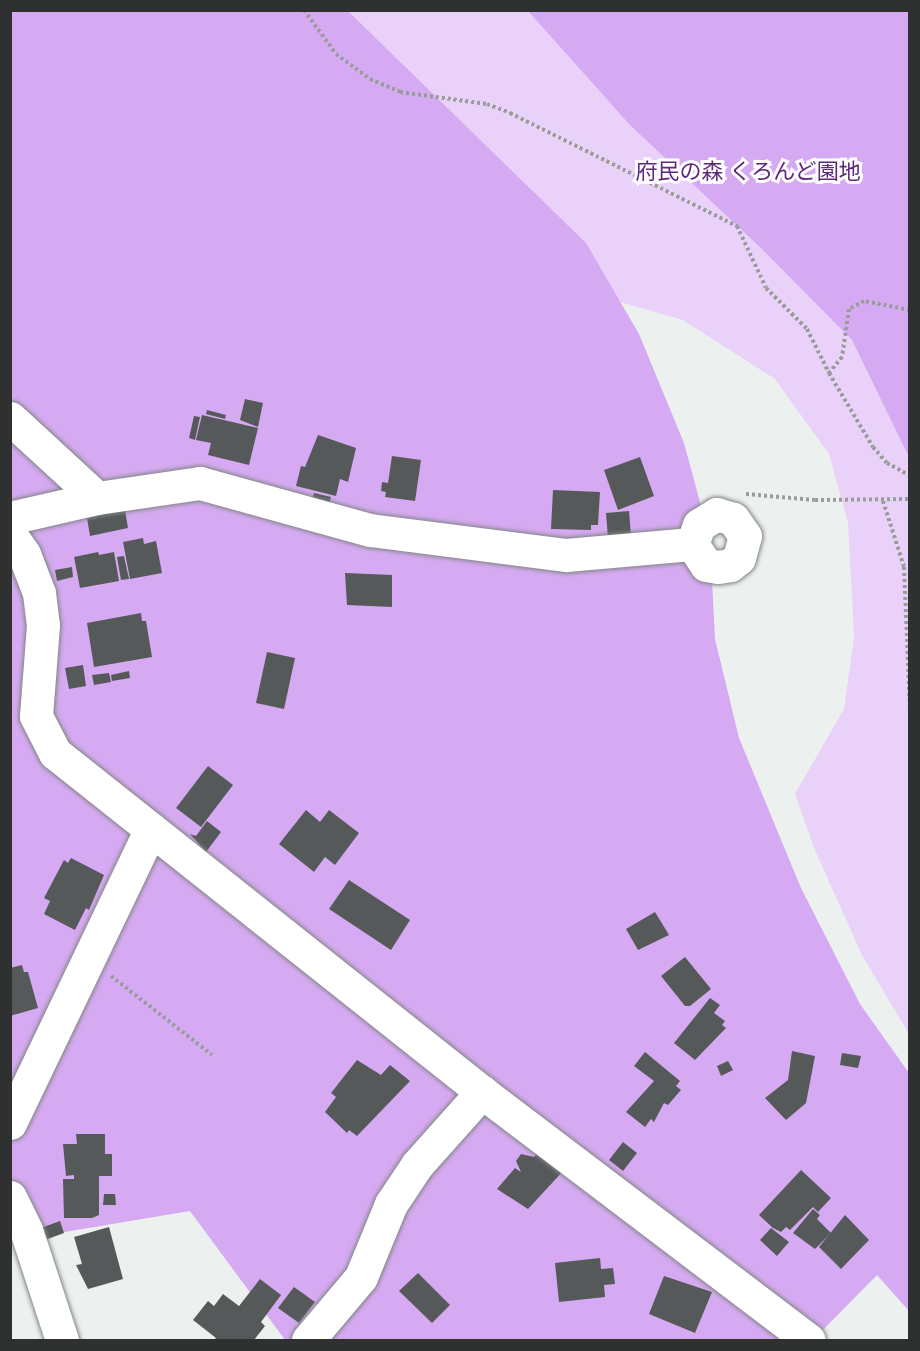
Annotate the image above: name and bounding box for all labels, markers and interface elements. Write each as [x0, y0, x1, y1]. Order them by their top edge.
park label: 府民の森 くろんど園地 [635, 159, 861, 185]

